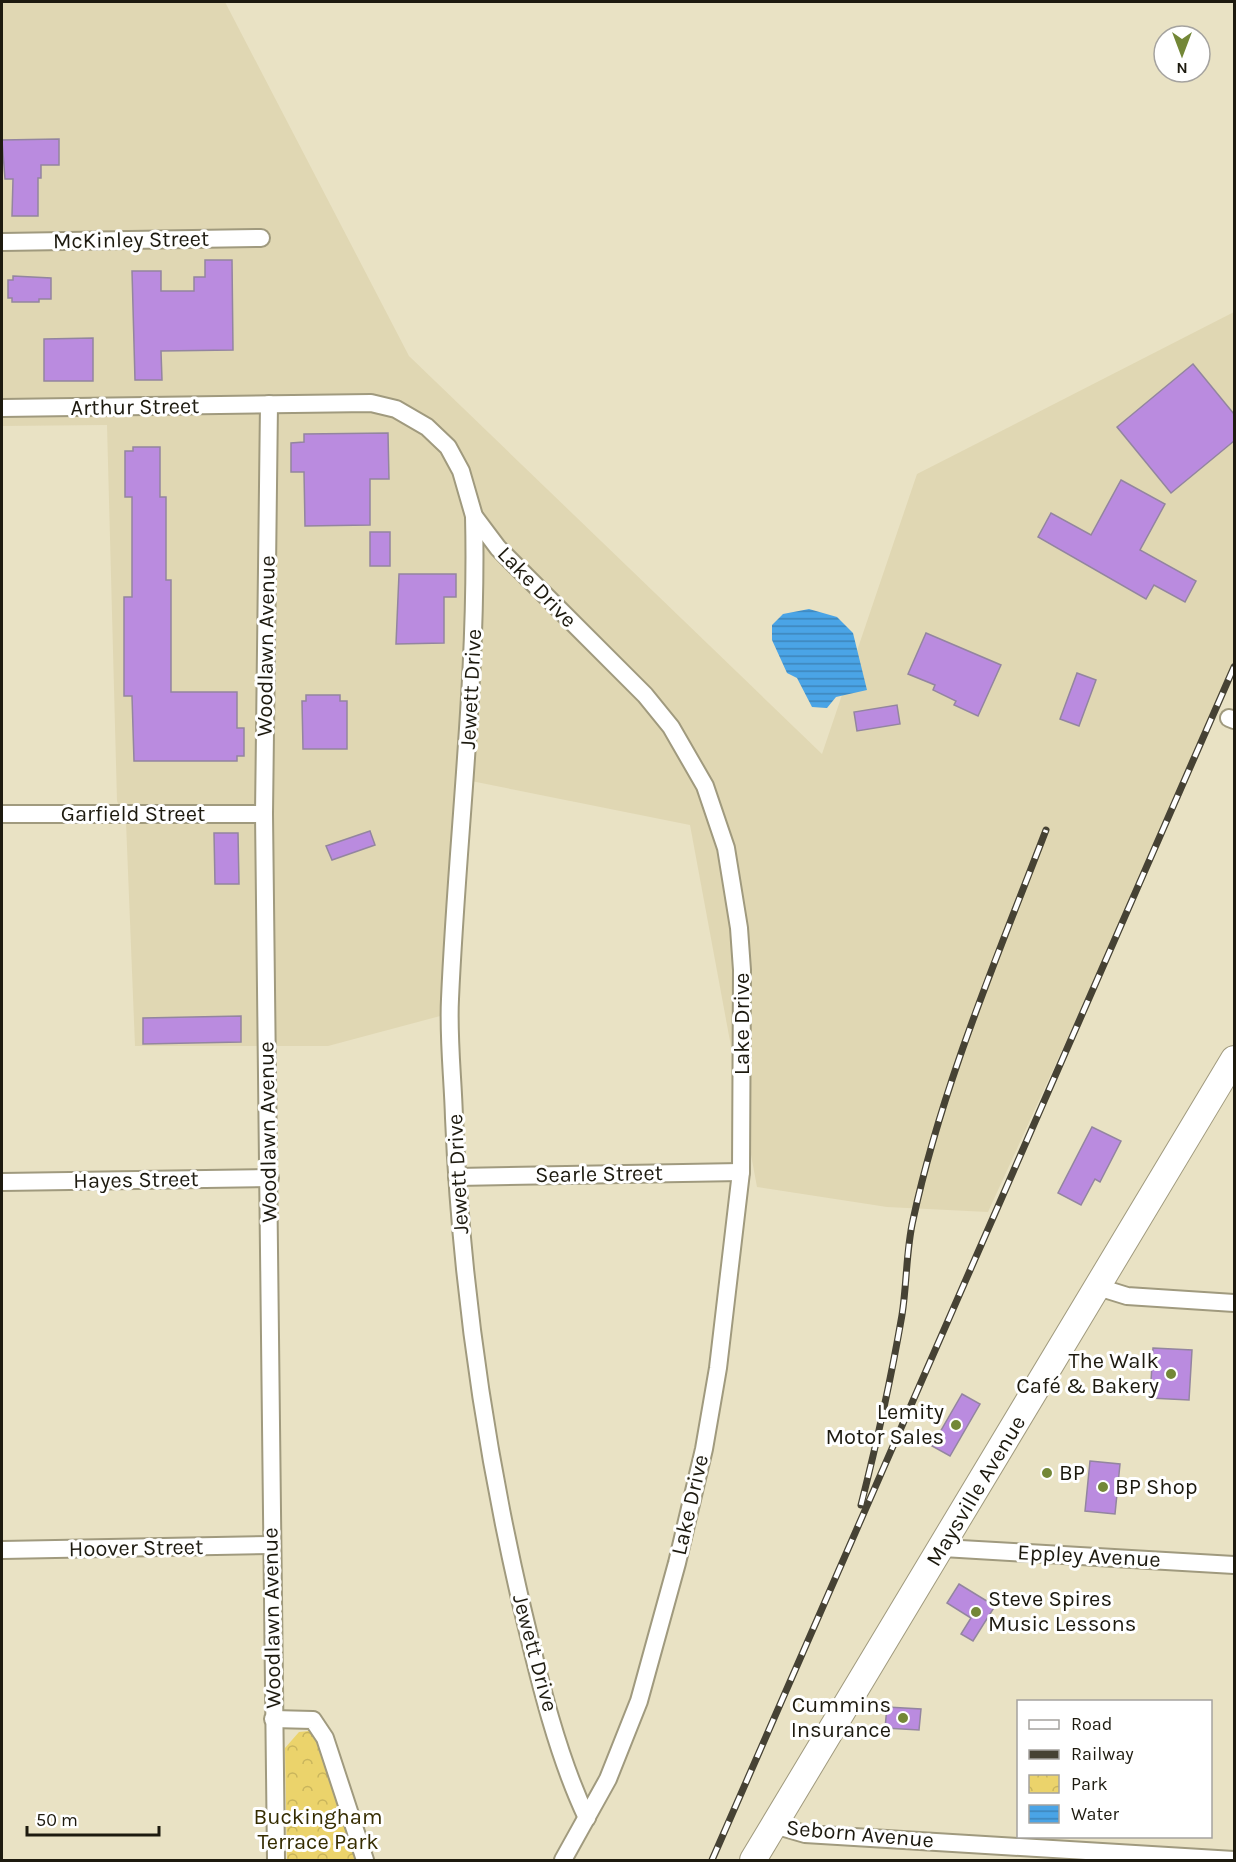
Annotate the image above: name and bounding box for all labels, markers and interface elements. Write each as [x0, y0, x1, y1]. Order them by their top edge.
north arrow [1152, 24, 1212, 84]
text: N [1176, 59, 1188, 78]
street label: McKinley Street [53, 226, 209, 254]
street label: Arthur Street [70, 393, 200, 421]
street label: Lake Drive [492, 541, 582, 633]
street label: Woodlawn Avenue [251, 555, 281, 737]
street label: Jewett Drive [455, 628, 487, 750]
street label: Garfield Street [61, 801, 205, 827]
street label: Lake Drive [729, 973, 755, 1075]
street label: Woodlawn Avenue [253, 1041, 283, 1223]
street label: Jewett Drive [442, 1113, 474, 1235]
street label: Searle Street [535, 1160, 663, 1188]
street label: Hayes Street [73, 1166, 199, 1194]
place label: The Walk Café & Bakery [1016, 1348, 1159, 1399]
marker: The Walk Café & Bakery [1164, 1367, 1178, 1381]
place label: Lemity Motor Sales [825, 1399, 944, 1450]
street label: Maysville Avenue [921, 1411, 1031, 1571]
marker: Lemity Motor Sales [949, 1418, 963, 1432]
street label: Lake Drive [666, 1452, 714, 1558]
place label: BP [1059, 1460, 1085, 1486]
marker: BP [1040, 1466, 1054, 1480]
place label: BP Shop [1115, 1474, 1198, 1500]
marker: BP Shop [1096, 1480, 1110, 1494]
street label: Woodlawn Avenue [257, 1527, 287, 1709]
street label: Hoover Street [68, 1534, 204, 1562]
street label: Eppley Avenue [1017, 1539, 1161, 1573]
place label: Steve Spires Music Lessons [988, 1586, 1136, 1637]
street label: Jewett Drive [507, 1591, 563, 1715]
marker: Steve Spires Music Lessons [969, 1605, 983, 1619]
place label: Cummins Insurance [791, 1692, 891, 1743]
legend [1017, 1700, 1212, 1838]
marker: Cummins Insurance [896, 1711, 910, 1725]
text: Road [1071, 1713, 1112, 1735]
text: Railway [1071, 1743, 1134, 1765]
text: Park [1071, 1773, 1108, 1795]
scale bar [27, 1799, 159, 1837]
text: Water [1071, 1803, 1119, 1825]
park label: Buckingham Terrace Park [254, 1804, 382, 1855]
text: 50 m [36, 1809, 78, 1831]
street label: Seborn Avenue [785, 1815, 935, 1853]

